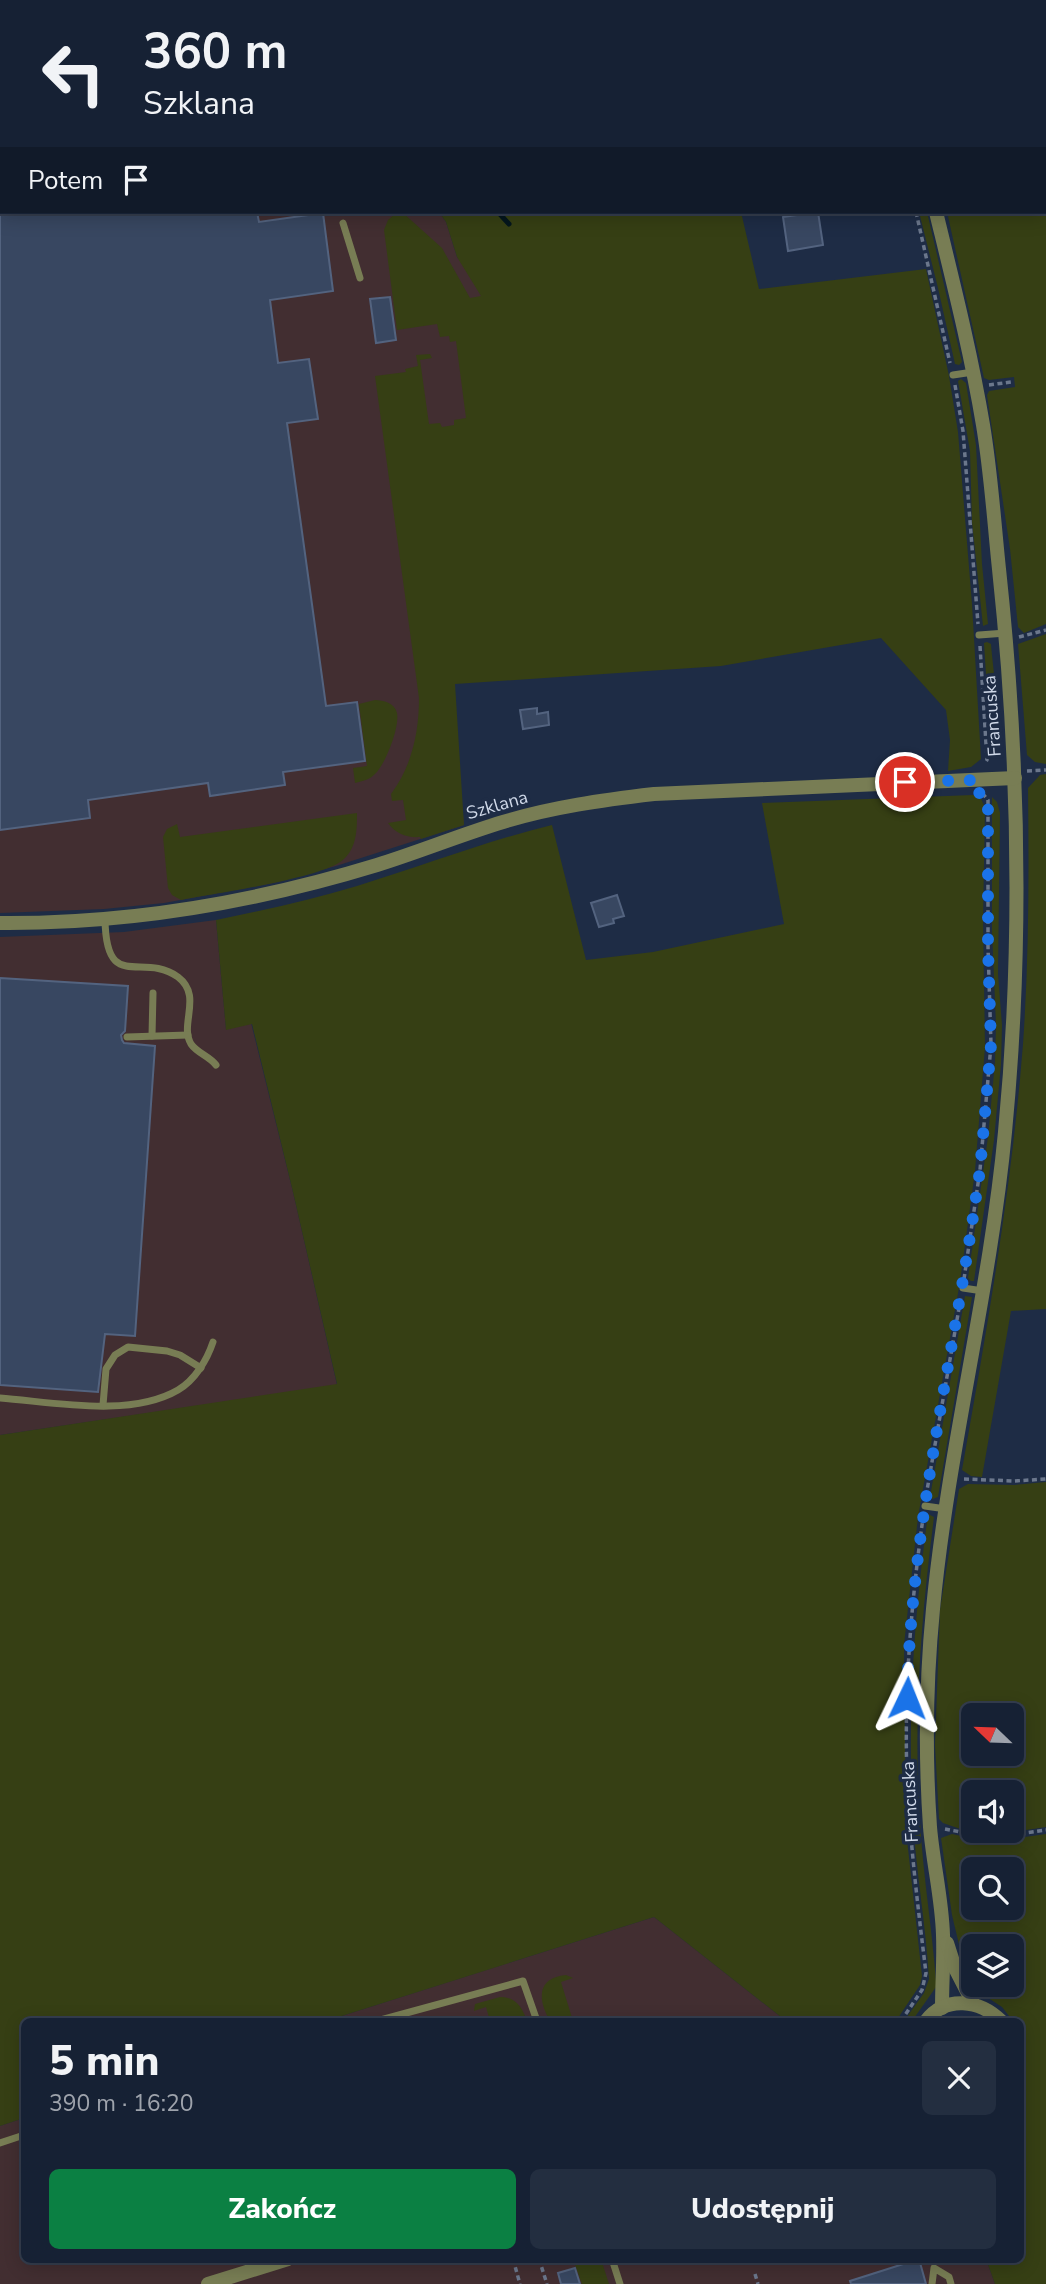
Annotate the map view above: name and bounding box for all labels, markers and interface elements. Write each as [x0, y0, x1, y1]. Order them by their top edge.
text: 360 m [143, 18, 287, 85]
icon: left [28, 28, 119, 119]
text: Szklana [143, 82, 255, 125]
icon: arrive [117, 161, 155, 199]
text: Potem [28, 163, 103, 198]
street label: Francuska [977, 675, 1007, 757]
pin [875, 752, 935, 812]
icon: arrive [886, 763, 924, 801]
street label: Szklana [463, 785, 531, 825]
position arrow [870, 1661, 944, 1735]
north arrow [961, 1703, 1024, 1766]
map controls [961, 1703, 1024, 1997]
street label: Francuska [896, 1761, 924, 1843]
button: sound [961, 1780, 1024, 1843]
button: search [961, 1857, 1024, 1920]
button: layers [961, 1934, 1024, 1997]
text: 5 min [49, 2033, 159, 2090]
button: close [922, 2041, 996, 2115]
text: 390 m · 16:20 [49, 2088, 194, 2119]
button: Zakończ [49, 2169, 516, 2249]
button: Udostępnij [530, 2169, 996, 2249]

